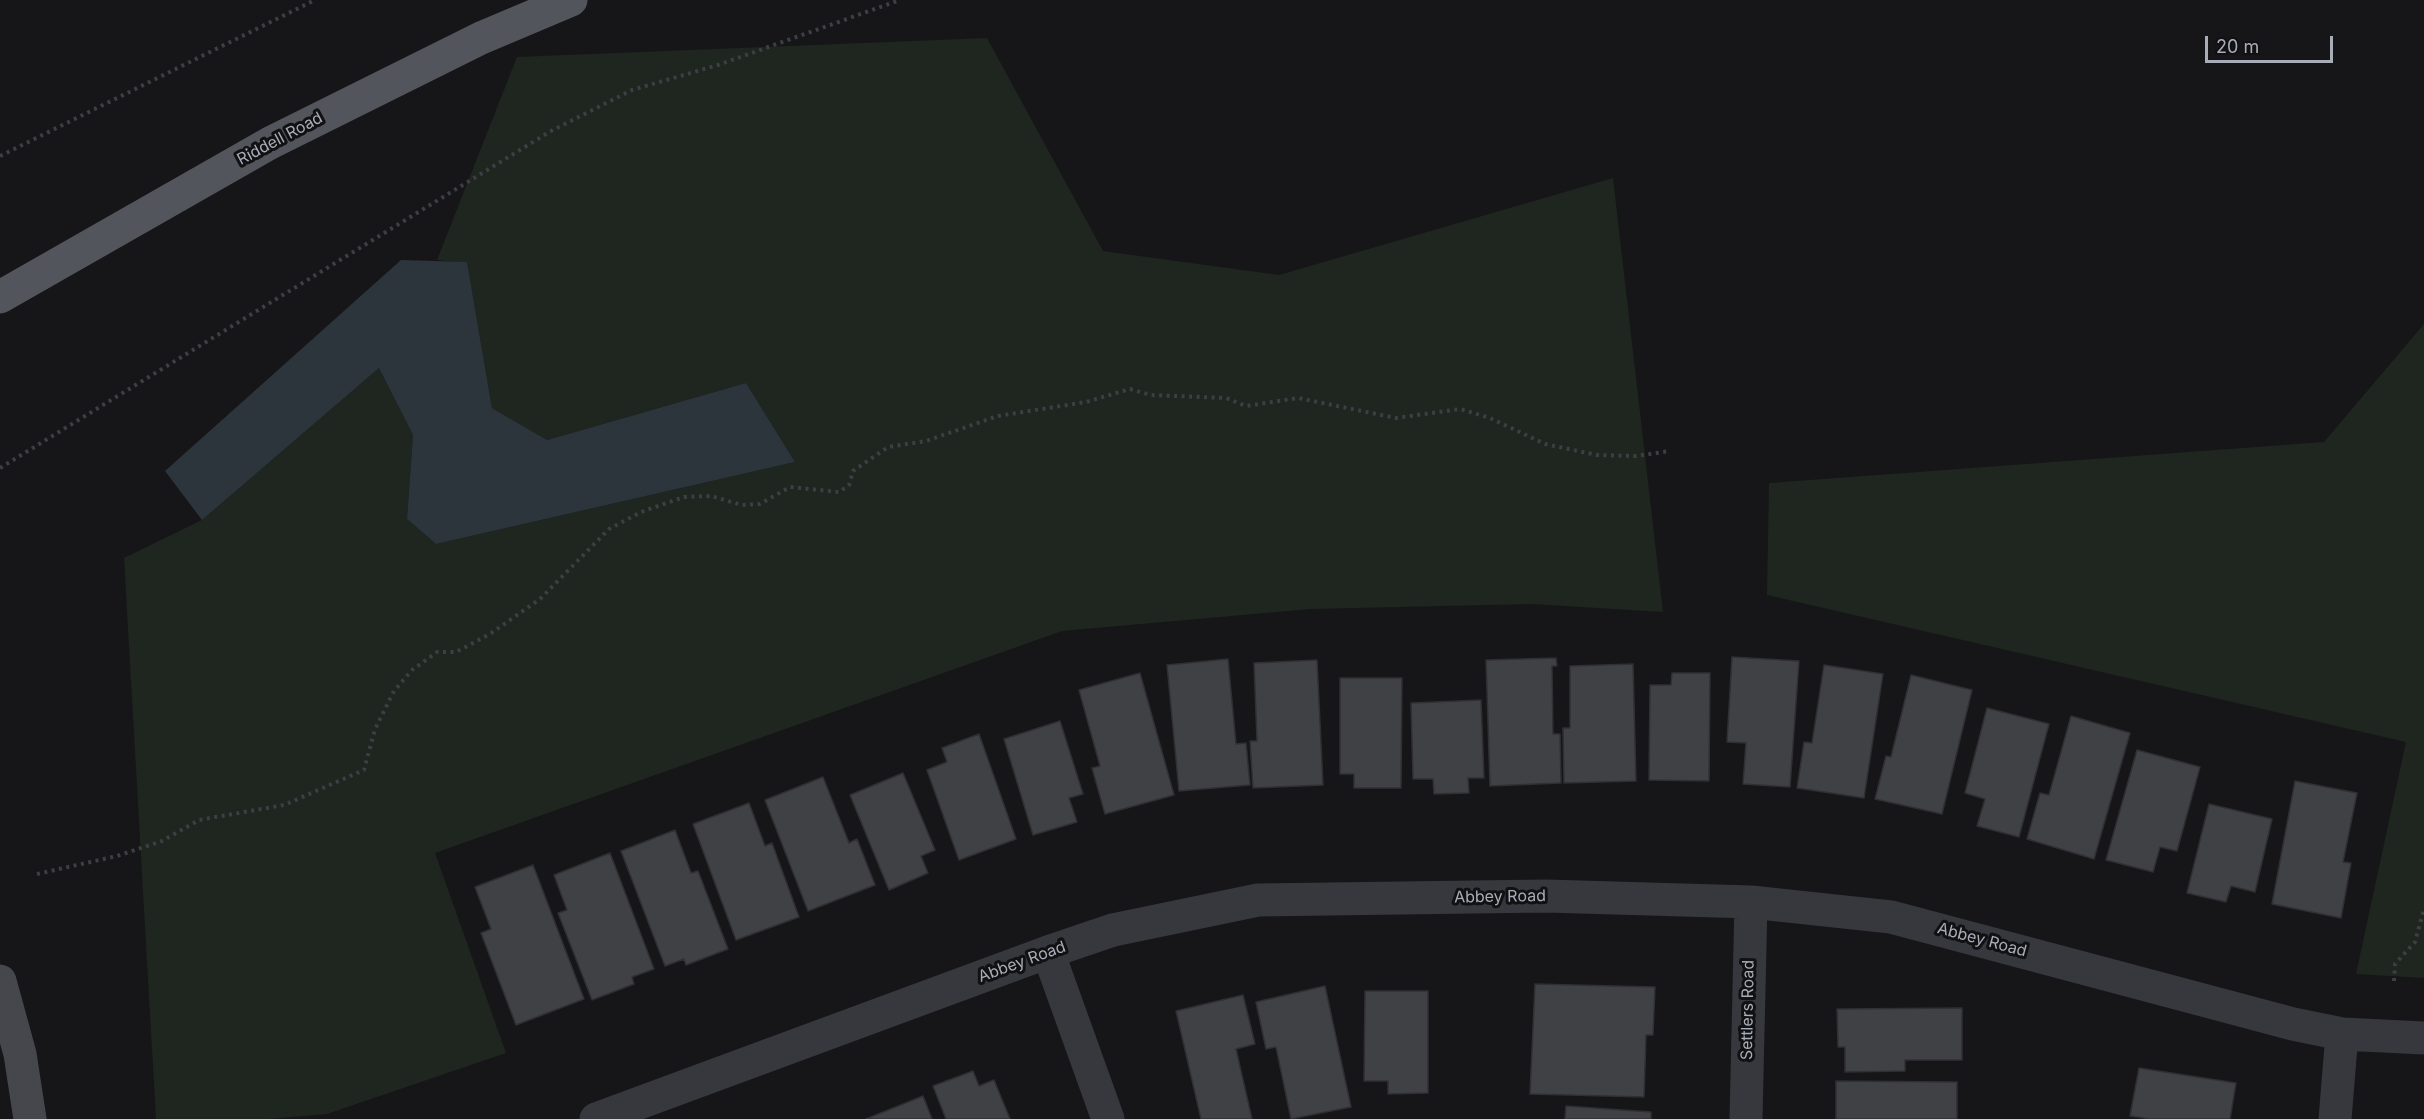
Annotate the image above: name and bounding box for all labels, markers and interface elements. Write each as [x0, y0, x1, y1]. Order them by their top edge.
scale bar [2208, 24, 2336, 62]
text: 20 m [2216, 36, 2259, 57]
street label: Riddell Road [234, 108, 326, 170]
street label: Abbey Road [1454, 887, 1546, 907]
street label: Abbey Road [1935, 919, 2029, 961]
street label: Abbey Road [976, 937, 1068, 987]
street label: Settlers Road [1738, 960, 1758, 1060]

